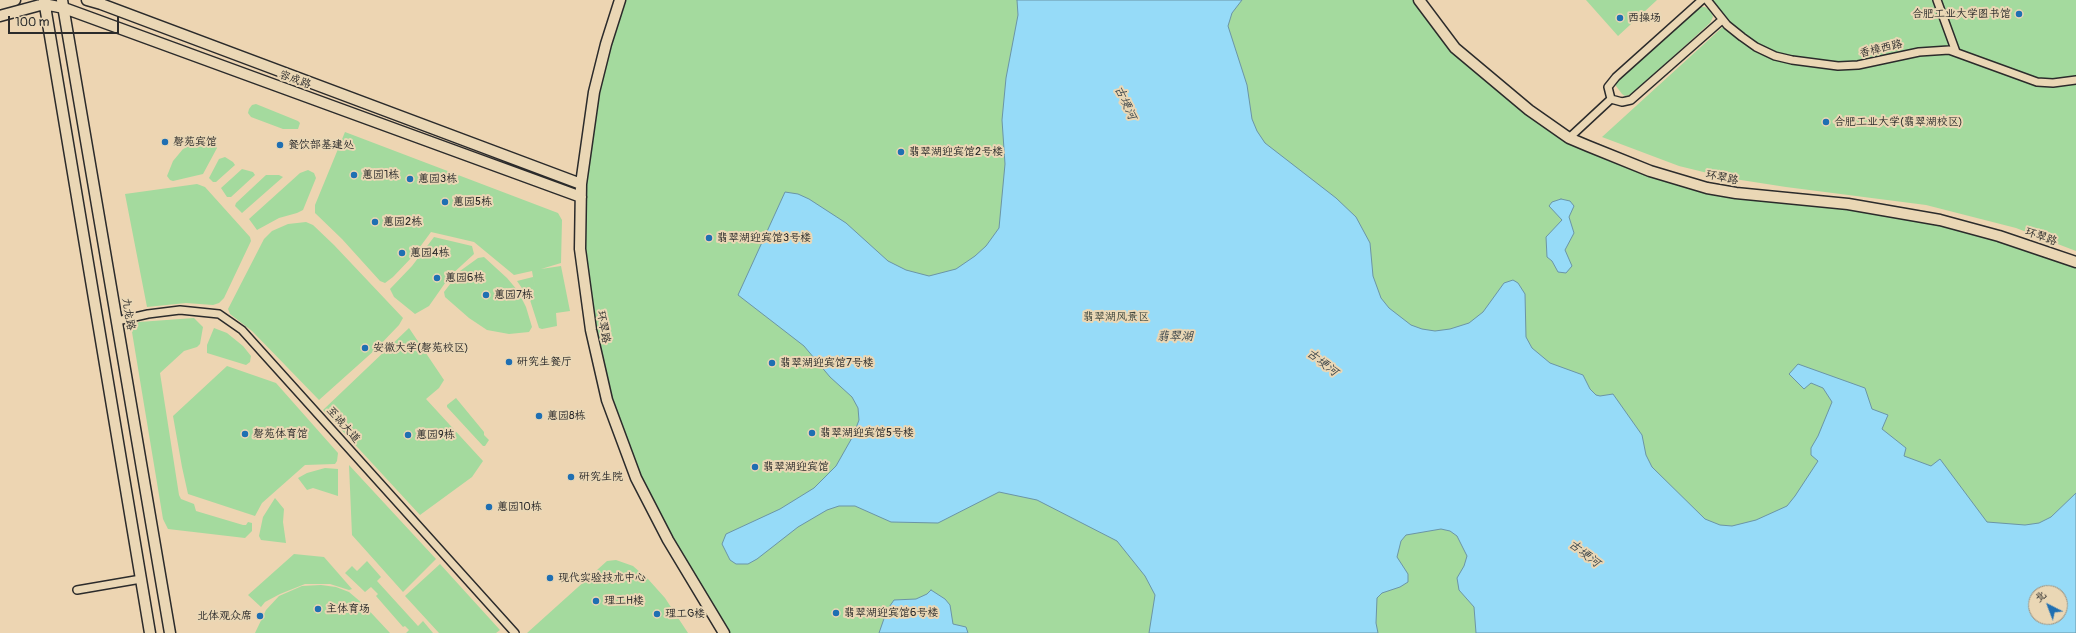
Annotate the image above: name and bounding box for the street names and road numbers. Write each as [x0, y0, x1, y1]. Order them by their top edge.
street label: 香樟西路 [1858, 38, 1904, 60]
street label: 容成路 [277, 68, 313, 92]
street label: 环翠路 [1704, 168, 1740, 188]
street label: 环翠路 [2023, 225, 2059, 249]
street label: 九龙路 [119, 297, 137, 331]
street label: 环翠路 [594, 310, 612, 344]
street label: 至诚大道 [324, 404, 362, 446]

